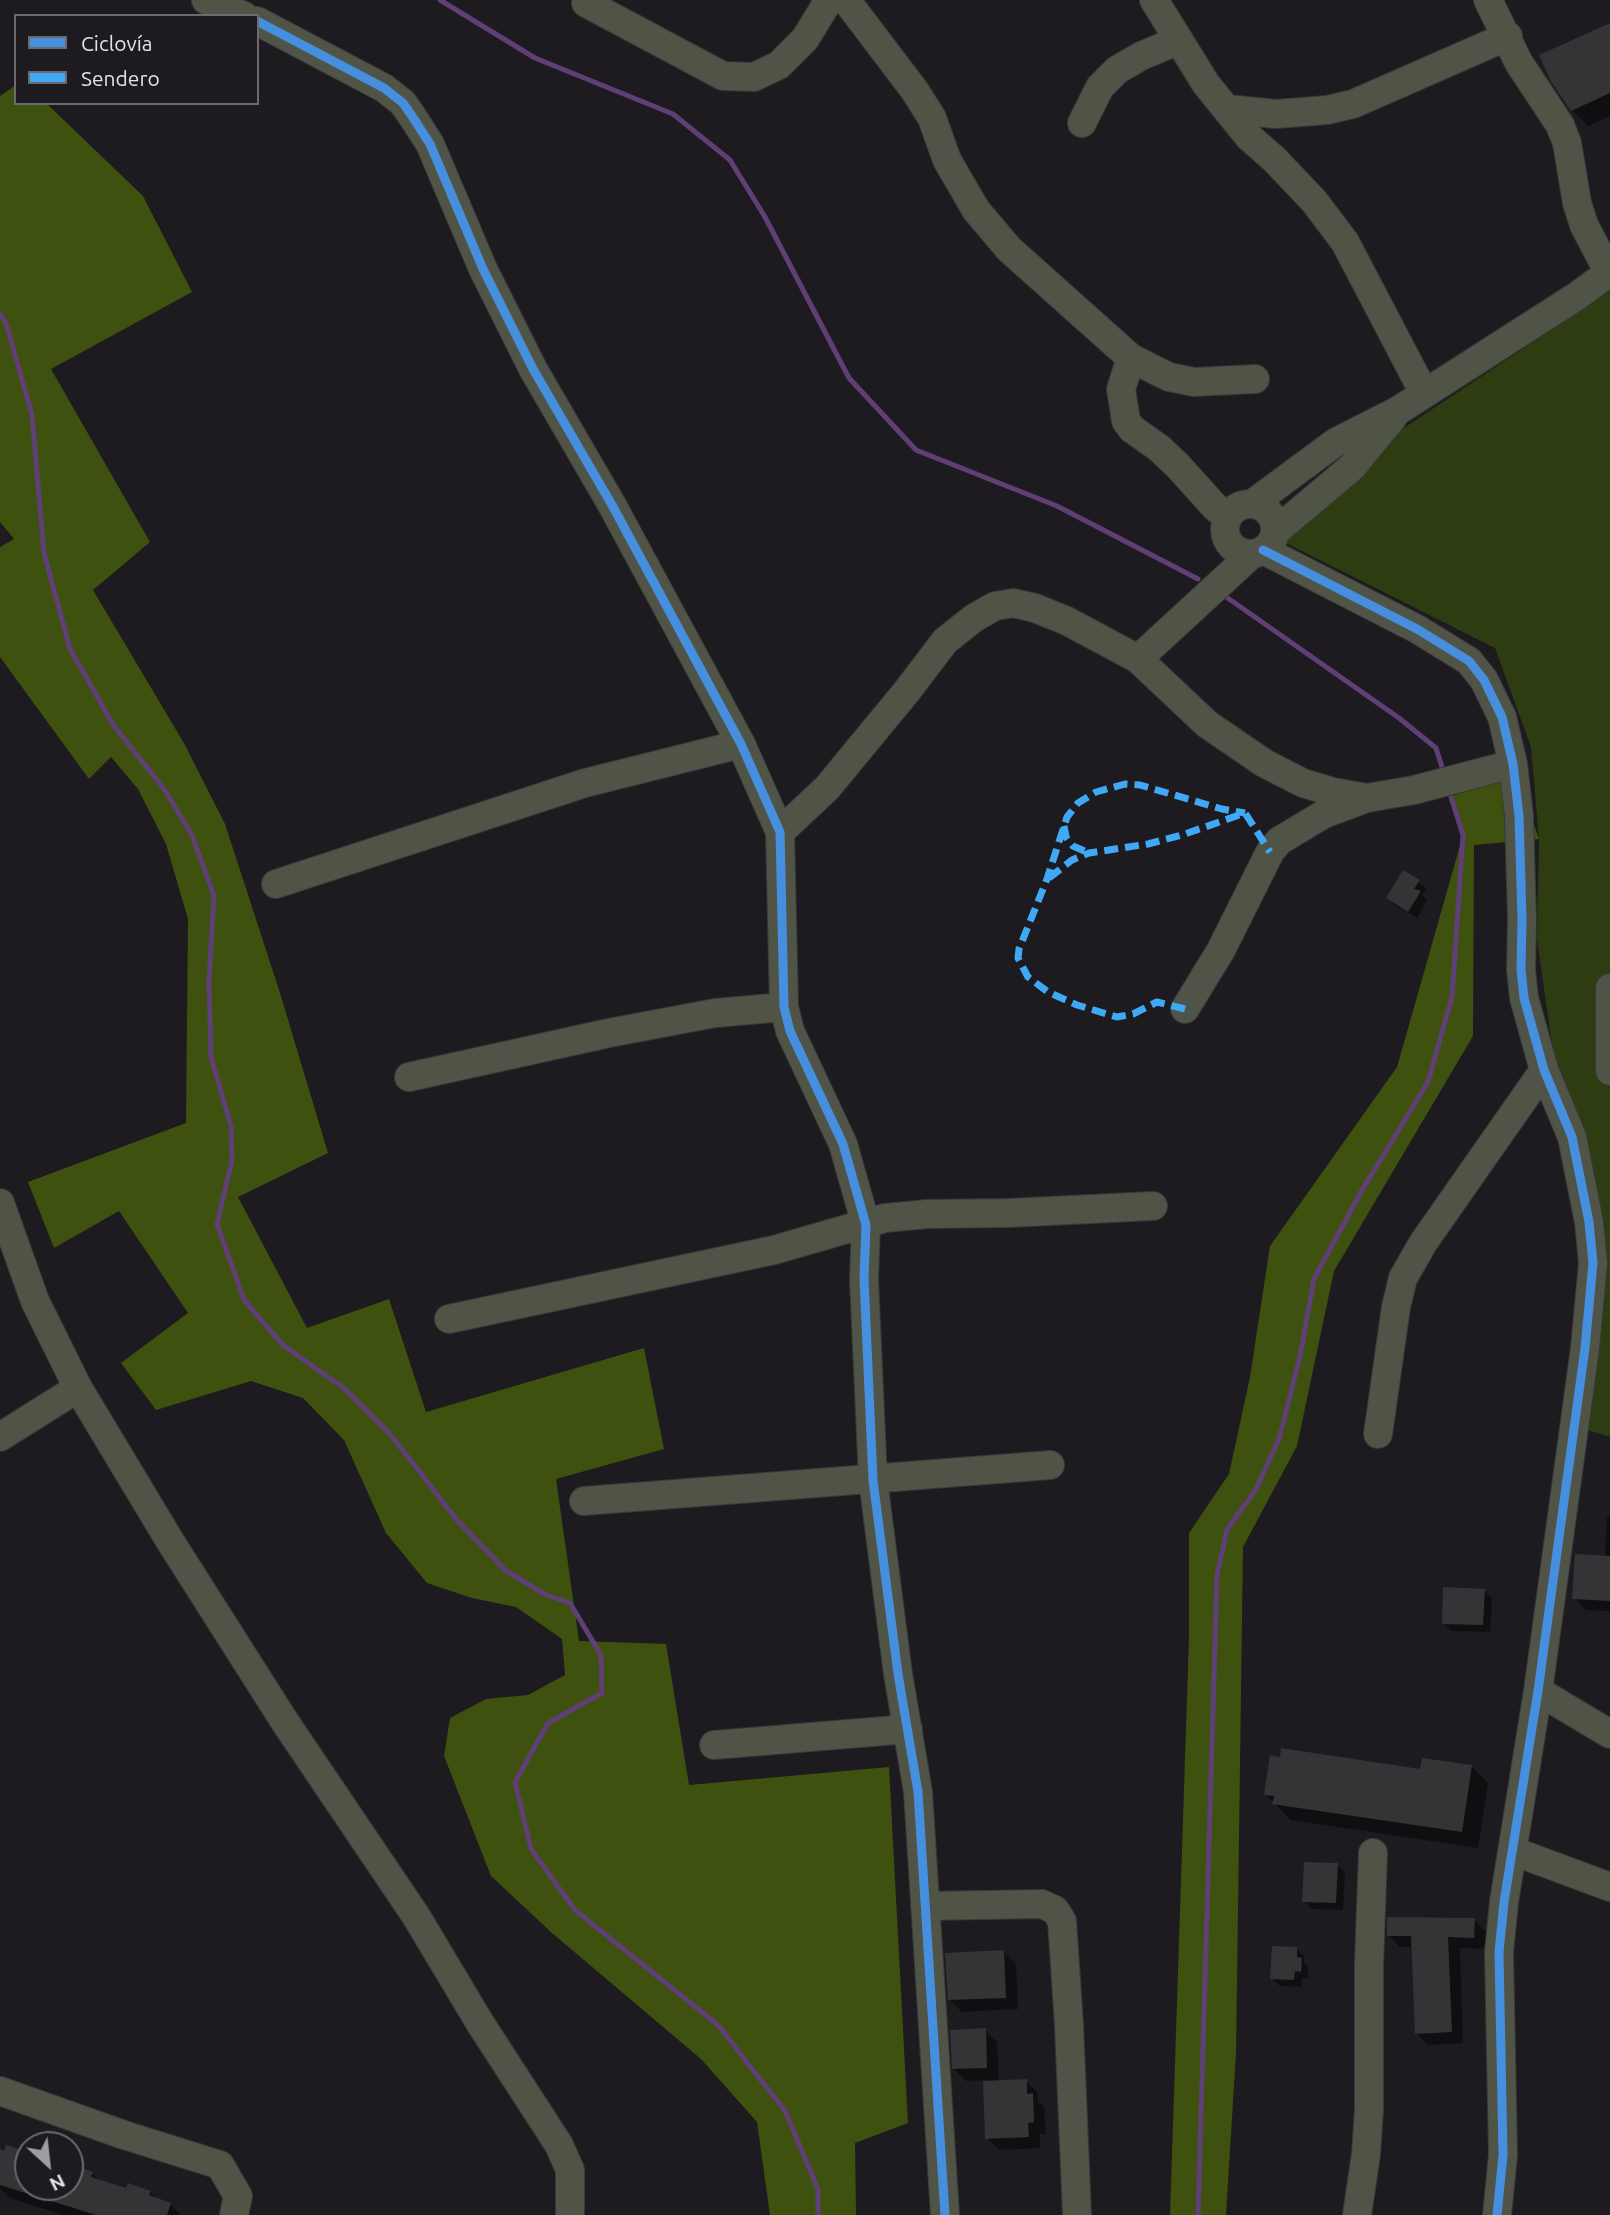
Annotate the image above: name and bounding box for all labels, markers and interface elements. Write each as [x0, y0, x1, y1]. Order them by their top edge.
legend [14, 14, 259, 105]
text: Ciclovía [81, 31, 153, 55]
text: Sendero [81, 66, 160, 90]
north arrow [14, 2131, 84, 2201]
text: N [46, 2170, 69, 2196]

